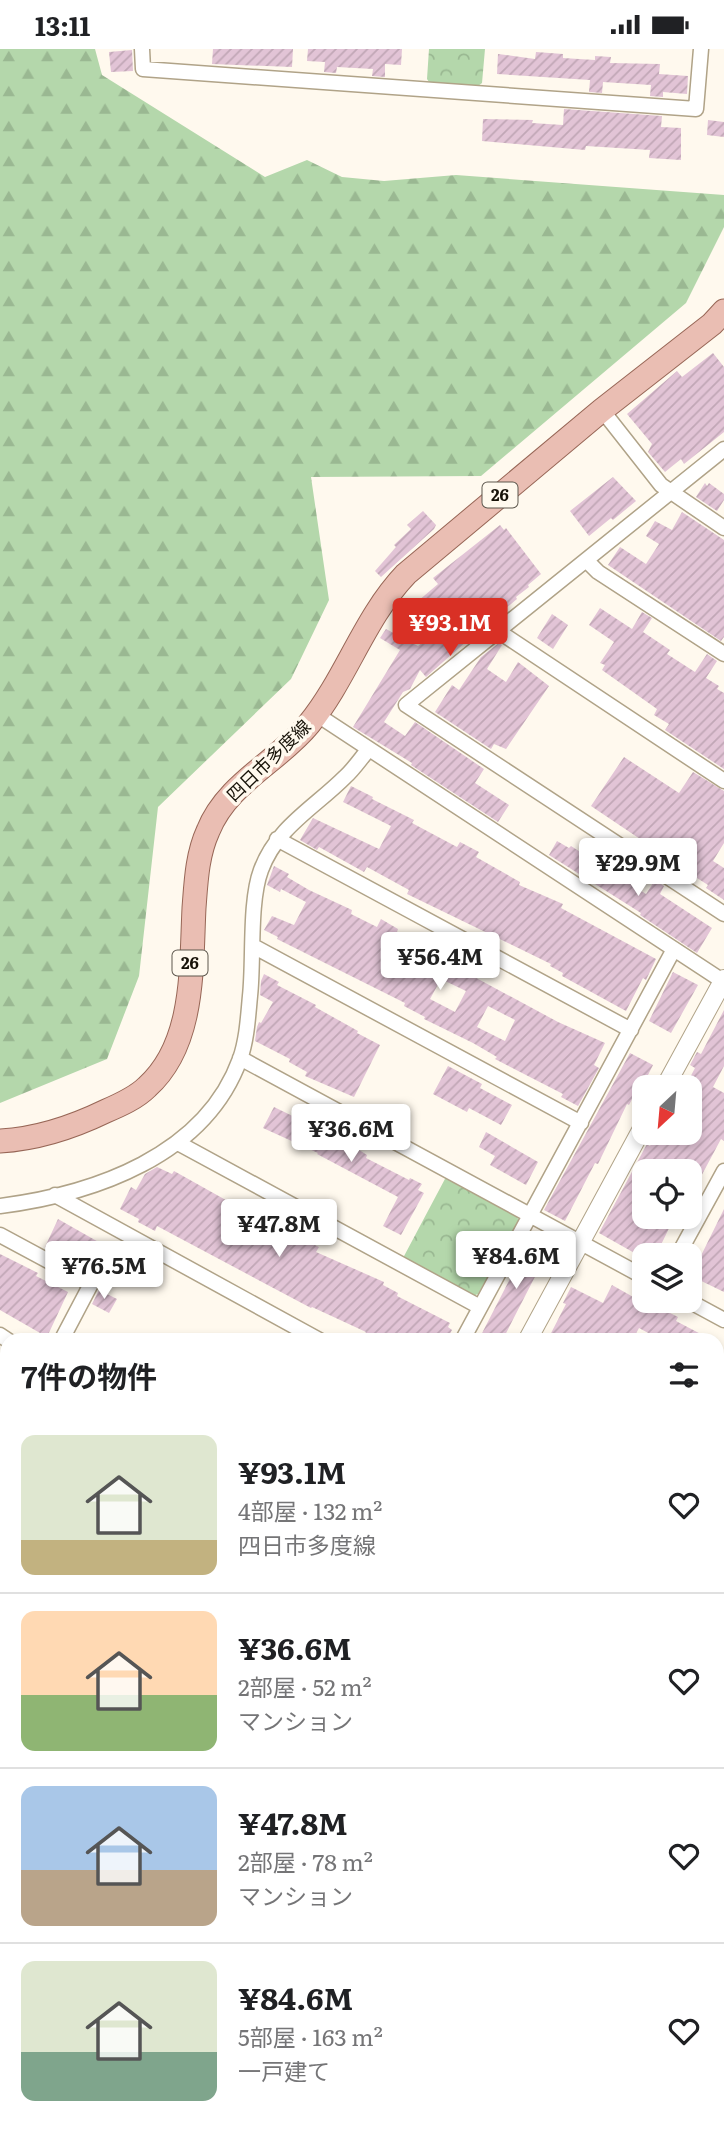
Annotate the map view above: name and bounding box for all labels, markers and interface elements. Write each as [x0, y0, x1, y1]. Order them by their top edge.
text: 13:11 [35, 5, 90, 44]
road number: 26 [482, 483, 518, 507]
pin: ¥93.1M [393, 599, 507, 658]
text: ¥93.1M [409, 604, 491, 638]
street label: 四日市多度線 [220, 713, 316, 807]
pin: ¥29.9M [581, 839, 695, 898]
text: ¥29.9M [595, 844, 681, 878]
pin: ¥56.4M [383, 933, 497, 992]
text: ¥56.4M [397, 938, 483, 972]
road number: 26 [172, 951, 208, 975]
north arrow [632, 1075, 702, 1145]
map controls [632, 1075, 702, 1313]
pin: ¥36.6M [294, 1105, 408, 1164]
text: ¥36.6M [307, 1110, 395, 1144]
button: locate [632, 1159, 702, 1229]
pin: ¥47.8M [222, 1199, 336, 1259]
text: ¥47.8M [237, 1205, 321, 1239]
pin: ¥84.6M [459, 1231, 573, 1291]
text: ¥84.6M [472, 1237, 560, 1271]
pin: ¥76.5M [47, 1241, 161, 1301]
button: layers [632, 1243, 702, 1313]
text: ¥76.5M [61, 1247, 147, 1281]
text: 7件の物件 [21, 1353, 157, 1397]
icon: filters [665, 1356, 703, 1394]
text: ¥93.1M [238, 1449, 346, 1493]
icon: home [77, 1463, 161, 1547]
icon: heart [665, 1486, 703, 1524]
text: 4部屋 · 132 m² [238, 1493, 382, 1527]
text: 四日市多度線 [238, 1527, 376, 1561]
text: ¥36.6M [238, 1625, 352, 1669]
icon: home [77, 1639, 161, 1723]
icon: heart [665, 1662, 703, 1700]
text: 2部屋 · 52 m² [238, 1669, 372, 1703]
text: マンション [238, 1703, 353, 1737]
text: ¥47.8M [238, 1800, 348, 1844]
icon: home [77, 1814, 161, 1898]
icon: heart [665, 1837, 703, 1875]
text: 2部屋 · 78 m² [238, 1844, 373, 1878]
text: マンション [238, 1878, 353, 1912]
text: ¥84.6M [238, 1975, 353, 2019]
icon: home [77, 1989, 161, 2073]
icon: heart [665, 2012, 703, 2050]
text: 5部屋 · 163 m² [238, 2019, 383, 2053]
text: 一戸建て [238, 2053, 330, 2087]

